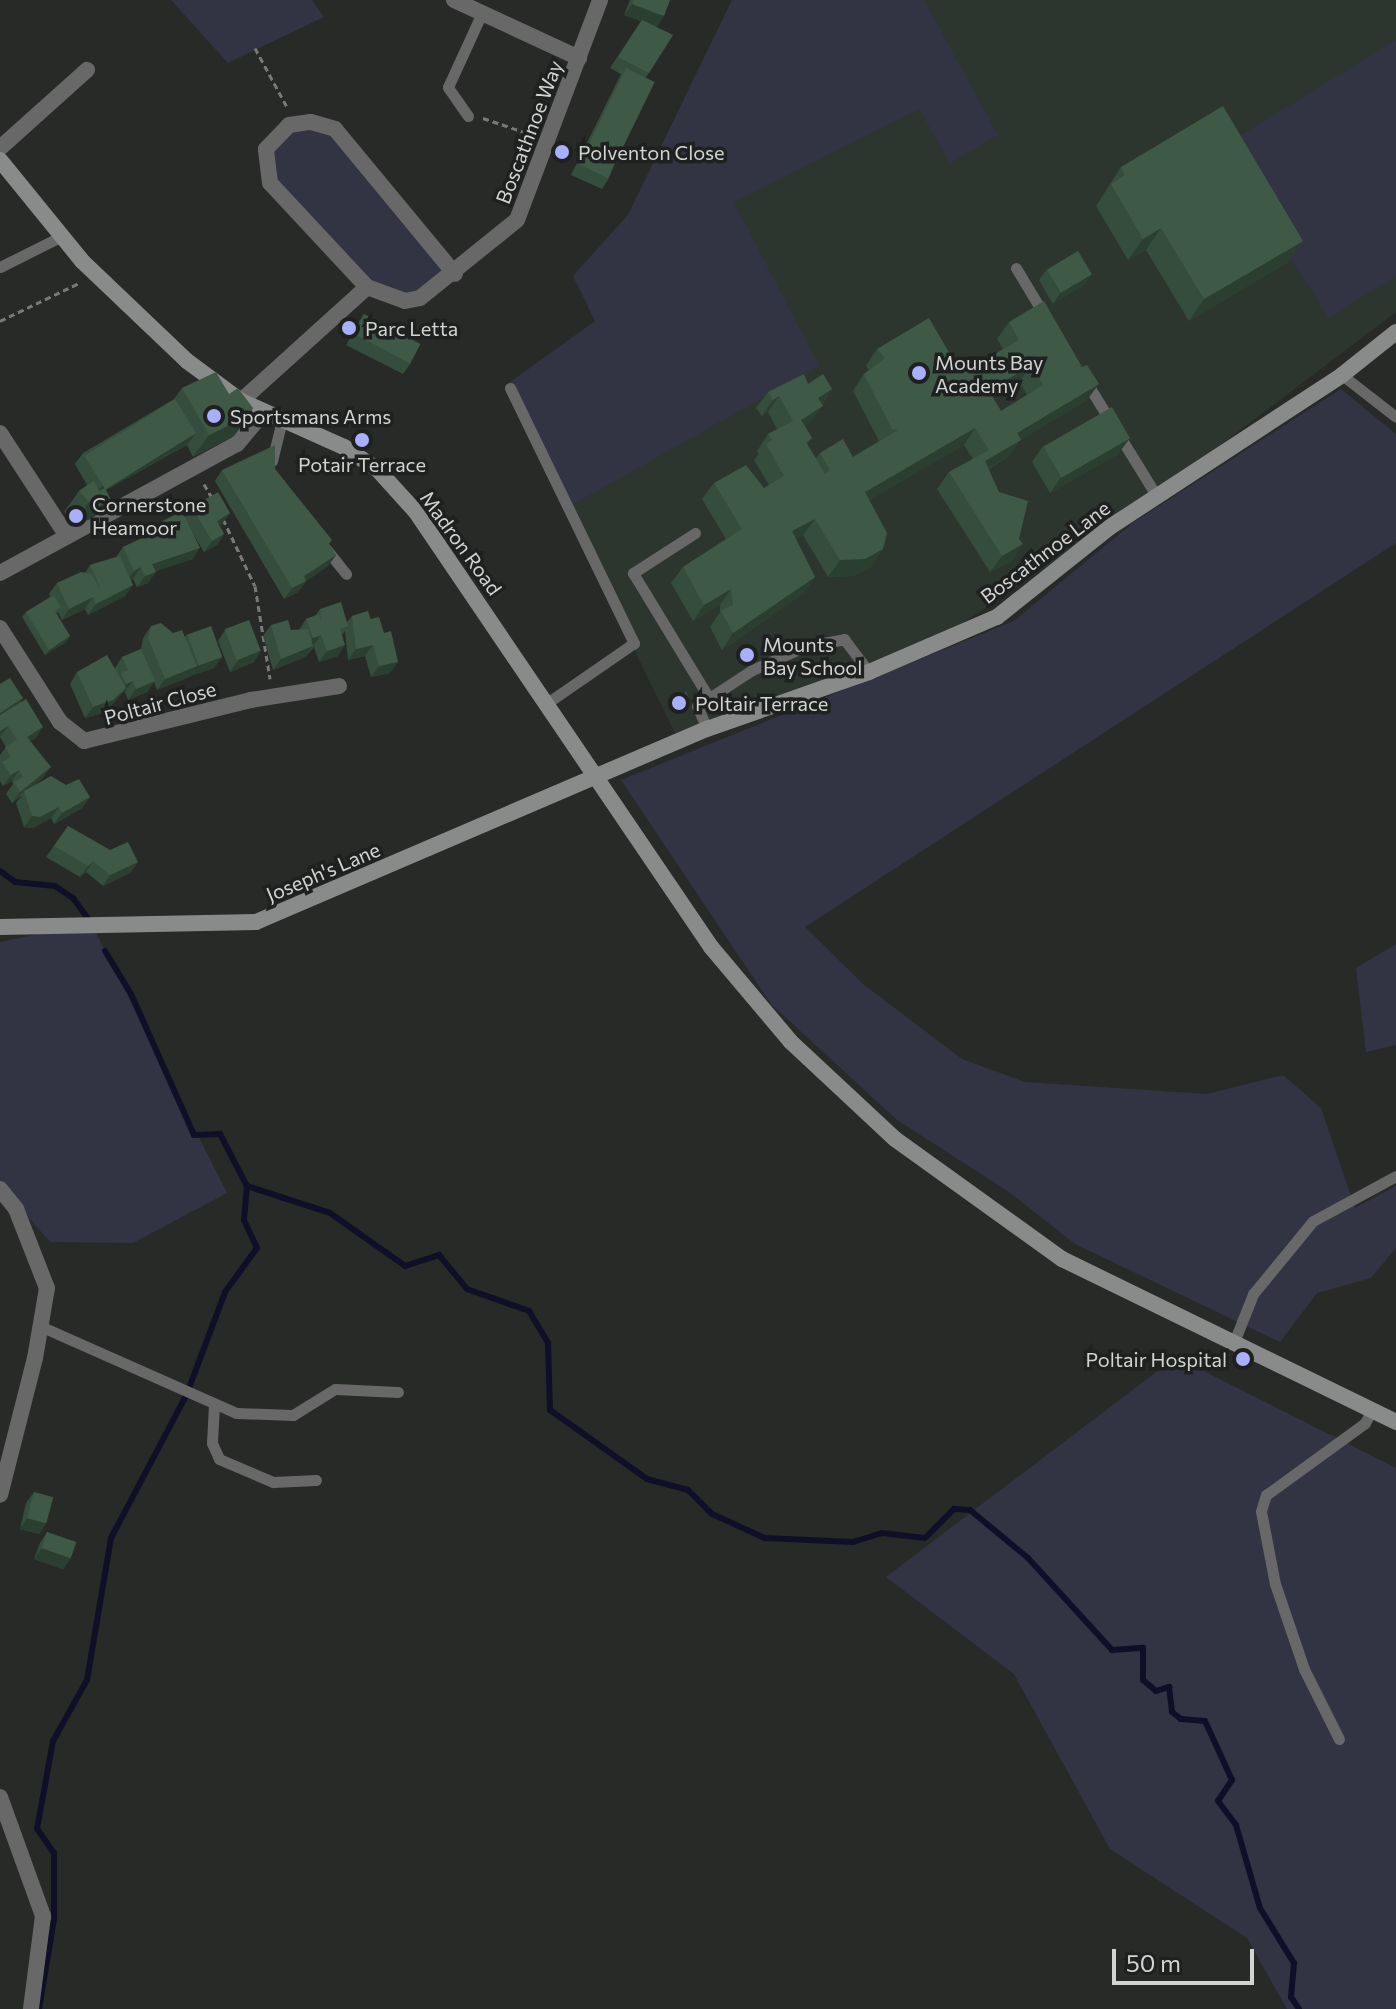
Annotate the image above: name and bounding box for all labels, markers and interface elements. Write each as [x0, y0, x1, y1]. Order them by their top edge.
street label: Boscathnoe Way [491, 57, 567, 207]
place label: Polventon Close [578, 140, 725, 164]
marker: Polventon Close [553, 143, 571, 161]
place label: Parc Letta [365, 316, 458, 340]
marker: Parc Letta [340, 319, 358, 337]
place label: Mounts Bay Academy [935, 350, 1043, 397]
marker: Mounts Bay Academy [910, 364, 928, 382]
place label: Sportsmans Arms [230, 404, 391, 428]
marker: Sportsmans Arms [205, 407, 223, 425]
marker: Potair Terrace [353, 431, 371, 449]
place label: Potair Terrace [298, 452, 426, 476]
street label: Madron Road [415, 486, 507, 600]
place label: Cornerstone Heamoor [92, 492, 206, 539]
street label: Boscathnoe Lane [976, 496, 1114, 608]
marker: Cornerstone Heamoor [67, 507, 85, 525]
place label: Mounts Bay School [763, 632, 862, 679]
marker: Mounts Bay School [738, 646, 756, 664]
street label: Poltair Close [101, 677, 219, 729]
place label: Poltair Terrace [695, 691, 828, 715]
marker: Poltair Terrace [670, 694, 688, 712]
street label: Joseph's Lane [262, 837, 384, 907]
place label: Poltair Hospital [1086, 1347, 1227, 1371]
marker: Poltair Hospital [1234, 1350, 1252, 1368]
scale bar [1116, 1933, 1258, 1983]
text: 50 m [1126, 1948, 1181, 1977]

